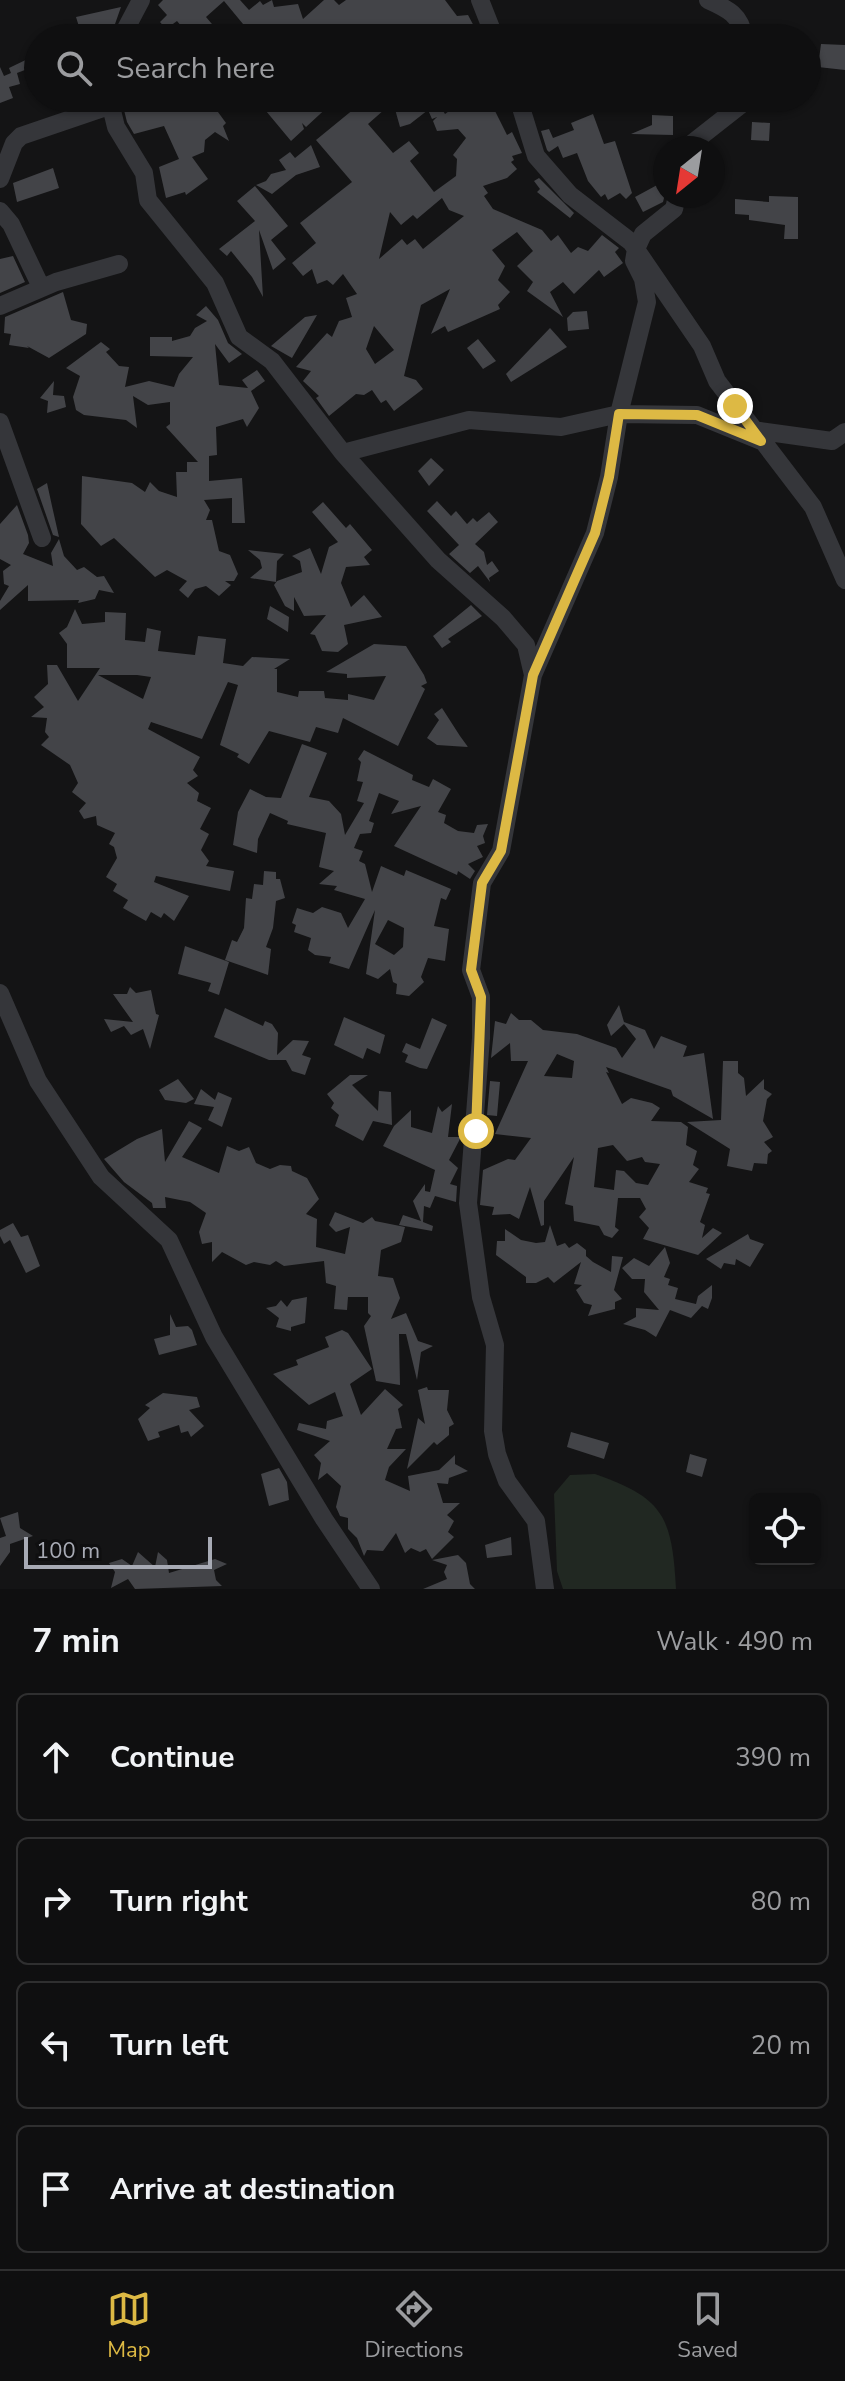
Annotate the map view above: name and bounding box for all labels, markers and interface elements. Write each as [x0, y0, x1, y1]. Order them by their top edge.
search box [24, 24, 821, 112]
icon: search [52, 46, 96, 90]
text: Search here [116, 48, 275, 89]
north arrow [653, 136, 725, 208]
route end [717, 388, 753, 424]
route start [458, 1113, 494, 1149]
map controls [749, 1493, 821, 1565]
button: locate [749, 1493, 821, 1565]
scale bar [24, 1533, 212, 1569]
text: 100 m [36, 1536, 100, 1566]
text: 7 min [32, 1618, 120, 1664]
text: Walk · 490 m [656, 1624, 813, 1659]
icon: ahead [34, 1735, 78, 1779]
text: Continue [110, 1737, 235, 1778]
text: 390 m [735, 1740, 811, 1775]
icon: right [34, 1879, 78, 1923]
text: Turn right [110, 1881, 248, 1922]
text: 80 m [751, 1884, 811, 1919]
icon: left [34, 2023, 78, 2067]
text: Turn left [110, 2025, 228, 2066]
text: 20 m [751, 2028, 811, 2063]
icon: arrive [34, 2167, 78, 2211]
text: Arrive at destination [110, 2169, 395, 2210]
tab: Map [107, 2287, 151, 2365]
tab: Directions [365, 2287, 464, 2365]
tab: Saved [677, 2287, 738, 2365]

